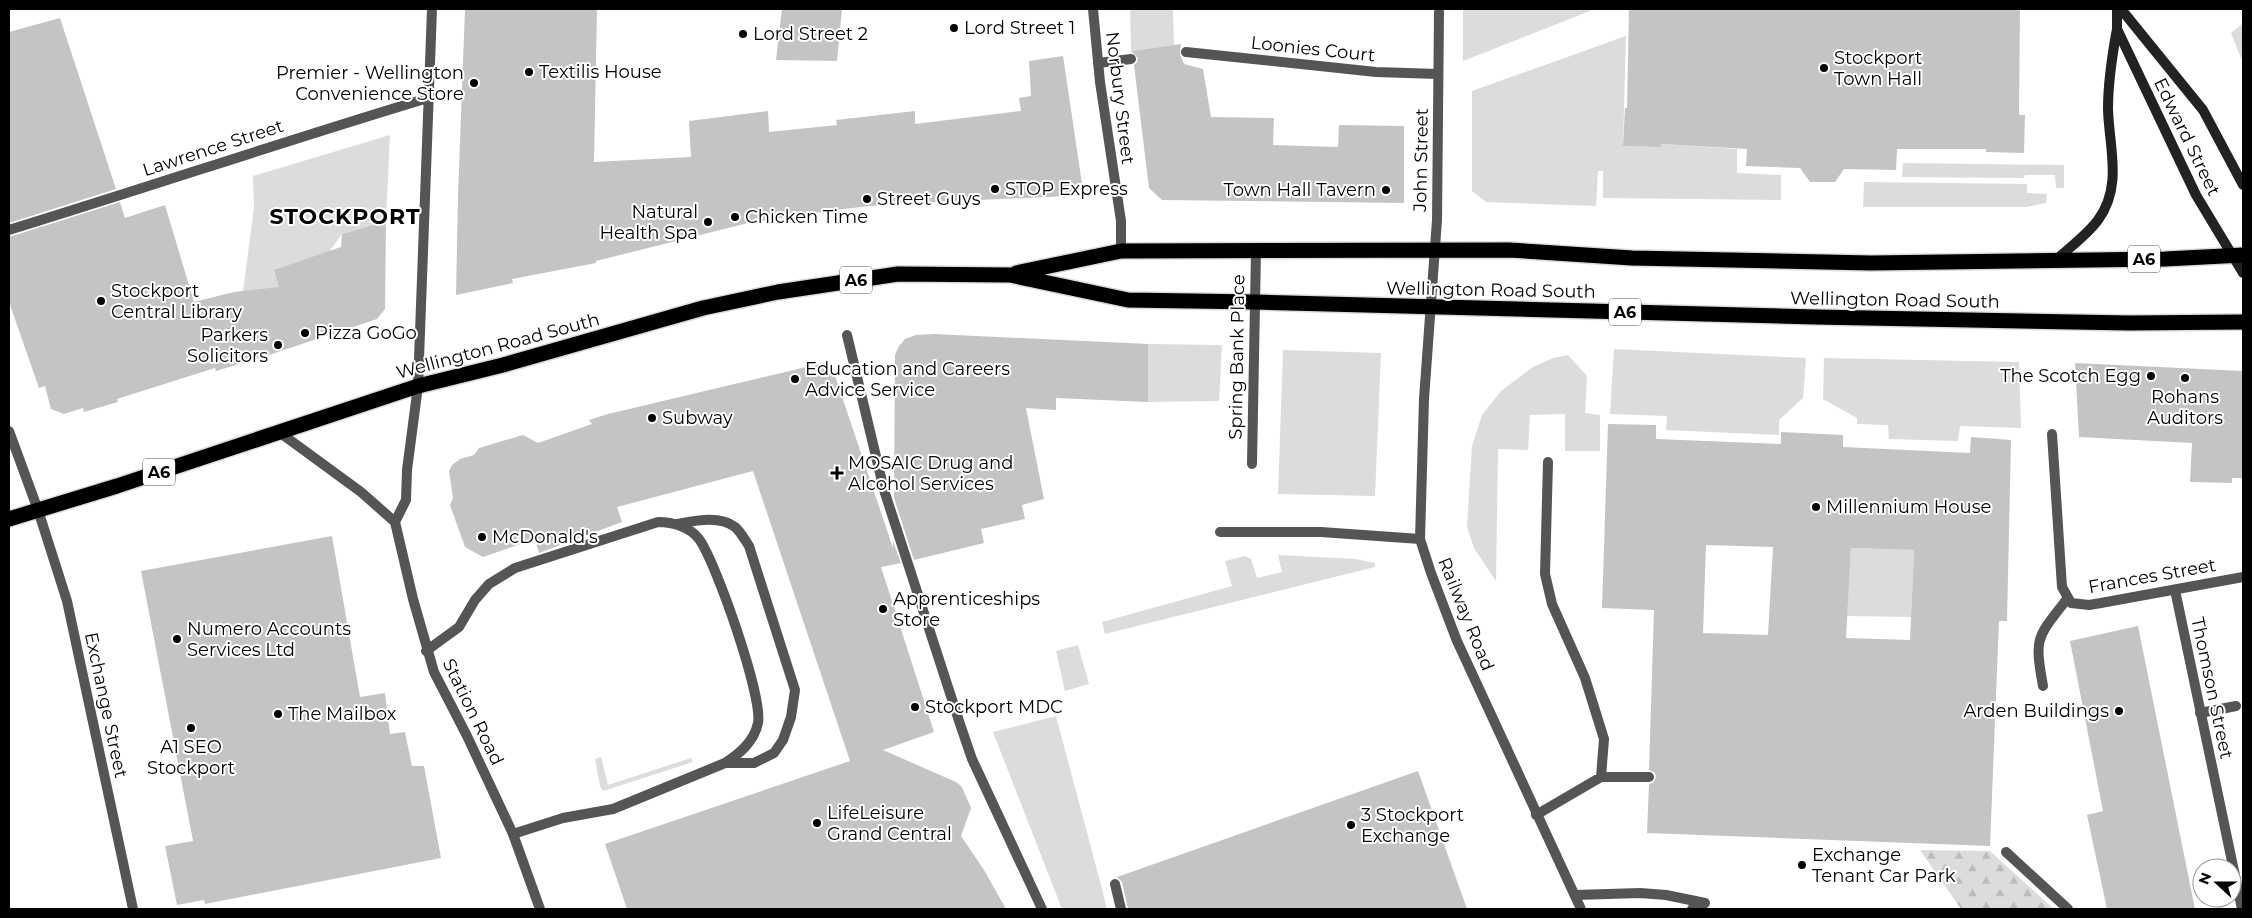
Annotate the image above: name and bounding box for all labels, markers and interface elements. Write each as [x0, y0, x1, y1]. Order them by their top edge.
place label: Lord Street 1 [964, 17, 1075, 39]
marker: Lord Street 1 [948, 22, 960, 34]
place label: Lord Street 2 [753, 23, 868, 45]
marker: Lord Street 2 [737, 28, 749, 40]
street label: Norbury Street [1101, 31, 1139, 165]
street label: Loonies Court [1250, 32, 1376, 66]
place label: Stockport Town Hall [1834, 47, 1922, 90]
place label: Textilis House [539, 61, 662, 83]
place label: Premier - Wellington Convenience Store [276, 62, 464, 105]
marker: Stockport Town Hall [1818, 62, 1830, 74]
marker: Textilis House [523, 66, 535, 78]
street label: Edward Street [2149, 74, 2225, 200]
marker: Premier - Wellington Convenience Store [468, 77, 480, 89]
street label: John Street [1409, 108, 1433, 213]
street label: Lawrence Street [140, 115, 286, 181]
place label: STOP Express [1005, 178, 1128, 200]
place label: Town Hall Tavern [1223, 179, 1376, 201]
marker: STOP Express [989, 183, 1001, 195]
marker: Town Hall Tavern [1380, 184, 1392, 196]
place label: Street Guys [877, 188, 981, 210]
marker: Street Guys [861, 193, 873, 205]
place label: Natural Health Spa [599, 201, 698, 244]
district label: STOCKPORT [269, 203, 421, 230]
place label: Chicken Time [745, 206, 868, 228]
marker: Chicken Time [729, 211, 741, 223]
marker: Natural Health Spa [702, 216, 714, 228]
road number: A6 [2128, 245, 2160, 272]
road number: A6 [840, 266, 872, 294]
street label: Spring Bank Place [1225, 274, 1249, 440]
street label: Wellington Road South [1386, 277, 1596, 303]
place label: Stockport Central Library [111, 280, 242, 323]
street label: Wellington Road South [1790, 287, 2000, 313]
marker: Stockport Central Library [95, 295, 107, 307]
road number: A6 [1609, 298, 1641, 326]
street label: Wellington Road South [394, 308, 602, 384]
place label: Pizza GoGo [315, 322, 417, 344]
place label: Parkers Solicitors [187, 324, 268, 367]
marker: Pizza GoGo [299, 327, 311, 339]
marker: Parkers Solicitors [272, 339, 284, 351]
place label: Education and Careers Advice Service [805, 358, 1010, 401]
place label: The Scotch Egg [2000, 365, 2141, 387]
marker: The Scotch Egg [2145, 370, 2157, 382]
marker: Rohans Auditors [2179, 372, 2191, 384]
marker: Education and Careers Advice Service [789, 373, 801, 385]
place label: Rohans Auditors [2147, 386, 2223, 429]
place label: Subway [662, 407, 733, 429]
marker: Subway [646, 412, 658, 424]
place label: MOSAIC Drug and Alcohol Services [848, 452, 1013, 495]
road number: A6 [143, 458, 175, 486]
marker: MOSAIC Drug and Alcohol Services [830, 466, 844, 480]
place label: Millennium House [1826, 496, 1991, 518]
marker: Millennium House [1810, 501, 1822, 513]
place label: McDonald's [492, 526, 598, 548]
marker: McDonald's [476, 531, 488, 543]
street label: Railway Road [1433, 554, 1499, 674]
street label: Frances Street [2086, 554, 2218, 598]
place label: Apprenticeships Store [893, 588, 1040, 631]
marker: Apprenticeships Store [877, 603, 889, 615]
street label: Thomson Street [2186, 615, 2238, 761]
place label: Numero Accounts Services Ltd [187, 618, 351, 661]
street label: Exchange Street [80, 630, 132, 780]
marker: Numero Accounts Services Ltd [171, 633, 183, 645]
street label: Station Road [438, 655, 508, 769]
place label: Stockport MDC [925, 696, 1063, 718]
place label: Arden Buildings [1963, 700, 2109, 722]
marker: Stockport MDC [909, 701, 921, 713]
place label: The Mailbox [288, 703, 397, 725]
marker: Arden Buildings [2113, 705, 2125, 717]
marker: The Mailbox [272, 708, 284, 720]
marker: A1 SEO Stockport [185, 722, 197, 734]
place label: A1 SEO Stockport [147, 736, 235, 779]
place label: LifeLeisure Grand Central [827, 802, 952, 845]
place label: 3 Stockport Exchange [1361, 804, 1464, 847]
marker: LifeLeisure Grand Central [811, 817, 823, 829]
marker: 3 Stockport Exchange [1345, 819, 1357, 831]
place label: Exchange Tenant Car Park [1812, 844, 1956, 887]
north arrow [2192, 858, 2242, 908]
marker: Exchange Tenant Car Park [1796, 859, 1808, 871]
text: N [2194, 870, 2215, 887]

